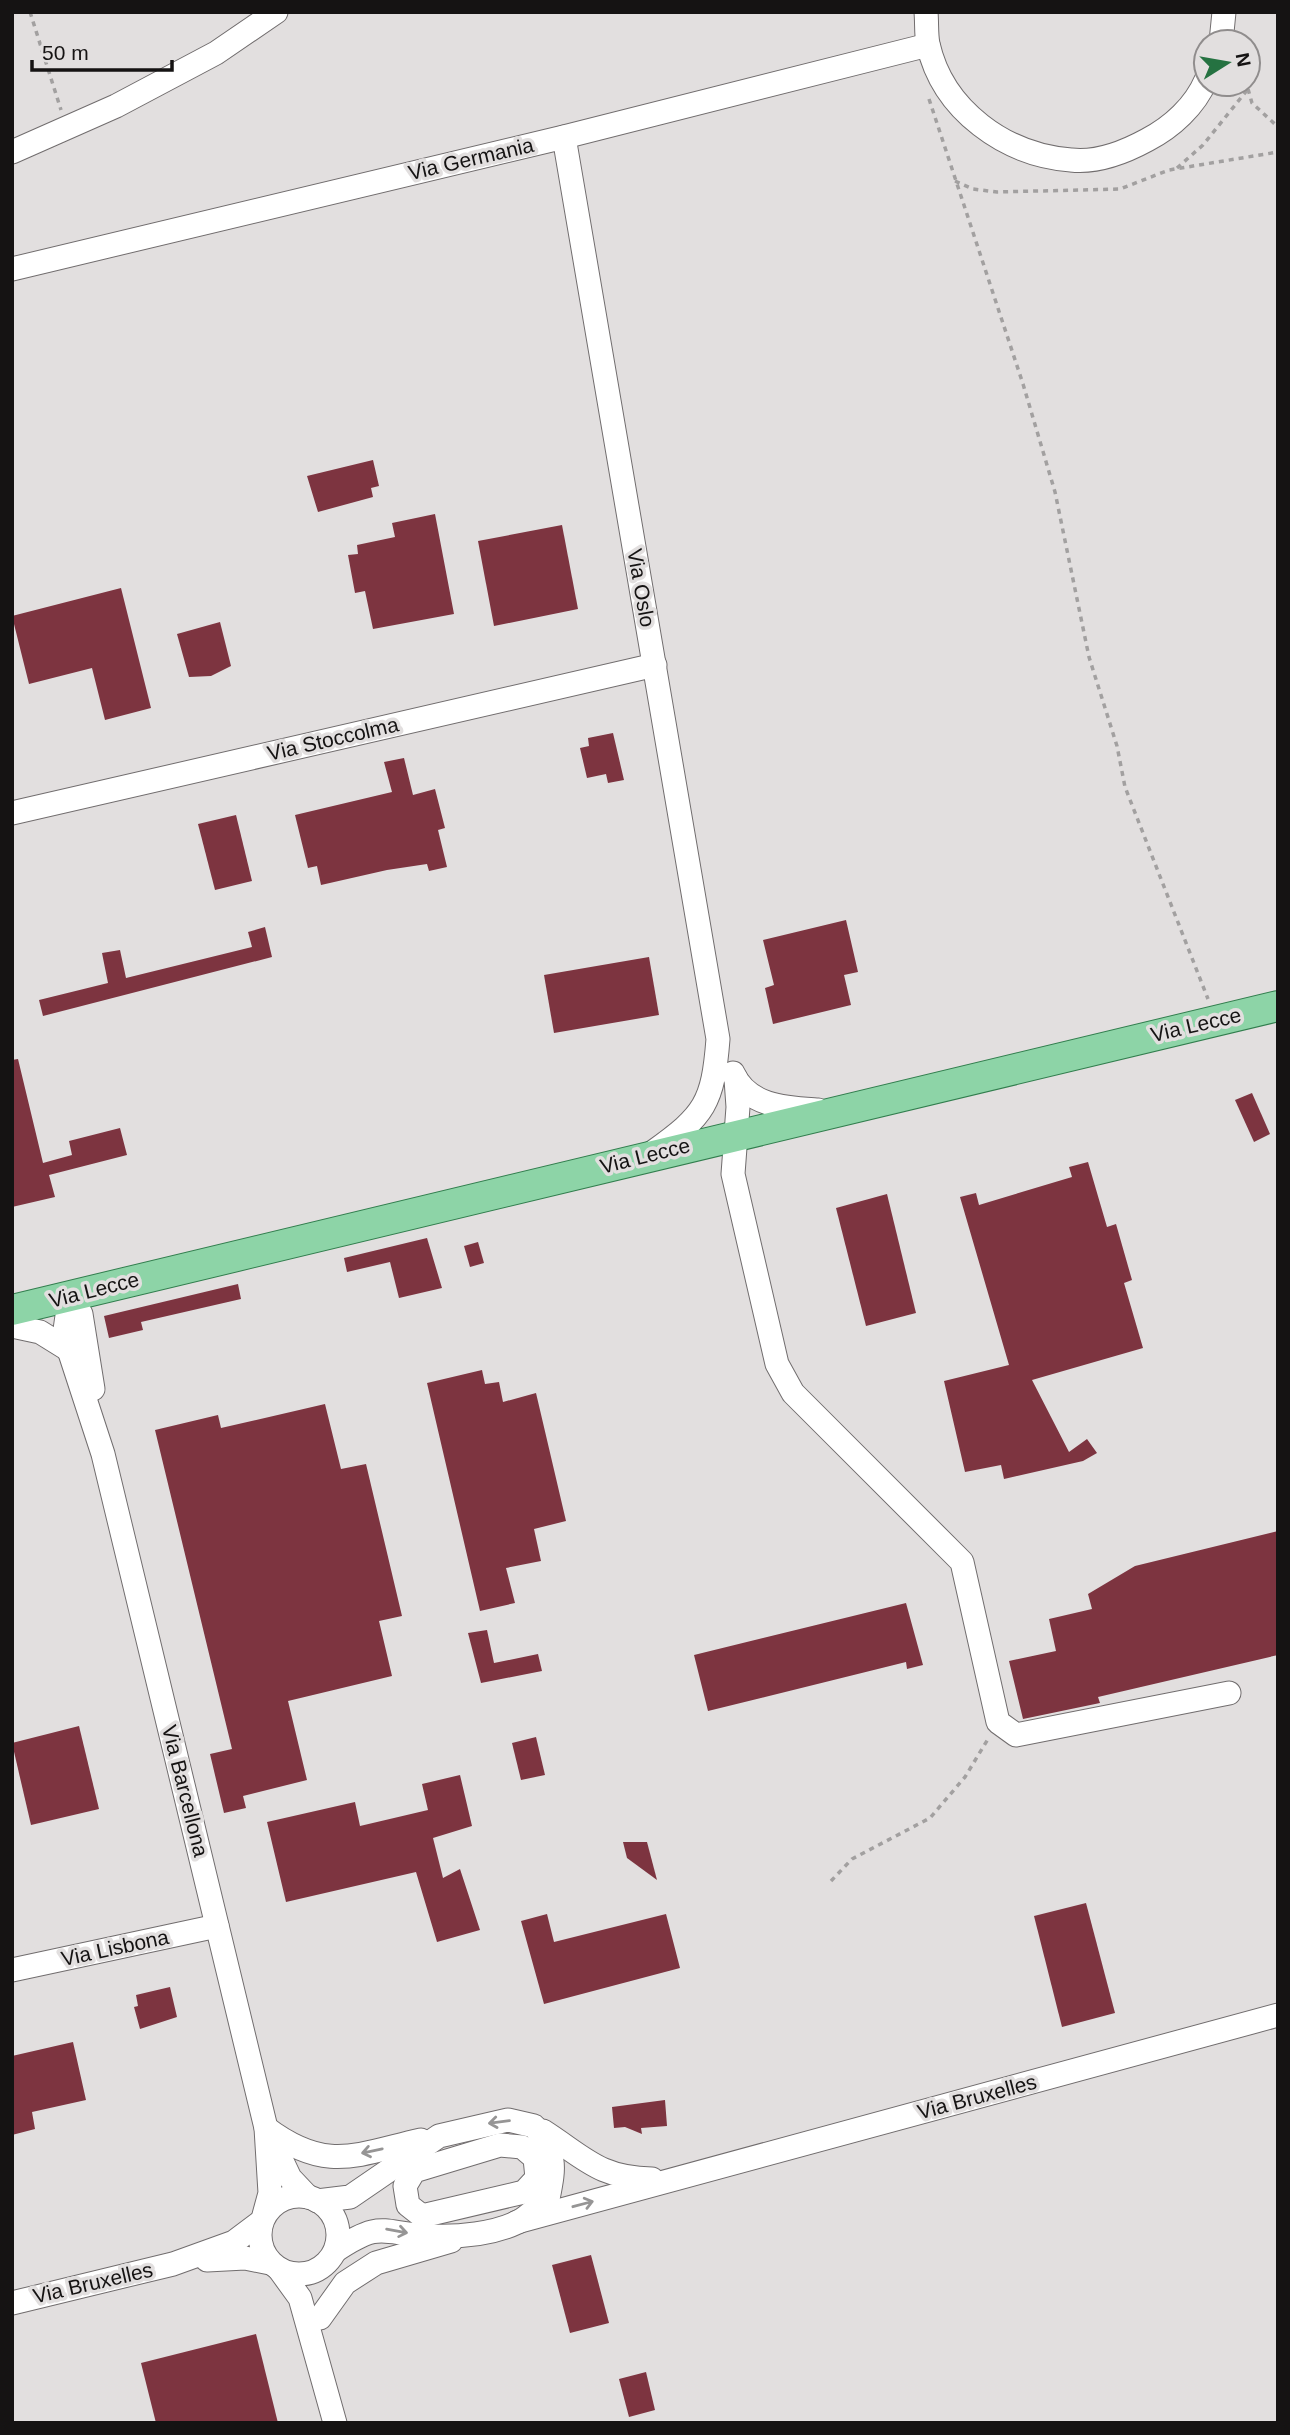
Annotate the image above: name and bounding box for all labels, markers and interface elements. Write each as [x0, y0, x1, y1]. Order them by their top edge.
scale bar [32, 28, 172, 72]
north arrow [1192, 28, 1262, 98]
text: 50 m [42, 41, 89, 64]
text: N [1232, 51, 1255, 69]
street label: Via Germania [406, 133, 536, 184]
street label: Via Oslo [623, 547, 660, 629]
street label: Via Stoccolma [265, 712, 401, 765]
street label: Via Lecce [1149, 1003, 1243, 1046]
street label: Via Lecce [598, 1133, 692, 1178]
street label: Via Lecce [47, 1267, 141, 1312]
street label: Via Barcellona [158, 1723, 213, 1859]
street label: Via Lisbona [59, 1925, 171, 1970]
street label: Via Bruxelles [915, 2070, 1039, 2123]
one-way arrow [488, 2116, 511, 2129]
one-way arrow [361, 2145, 384, 2158]
one-way arrow [571, 2197, 594, 2210]
one-way arrow [385, 2225, 408, 2238]
street label: Via Bruxelles [31, 2258, 155, 2307]

